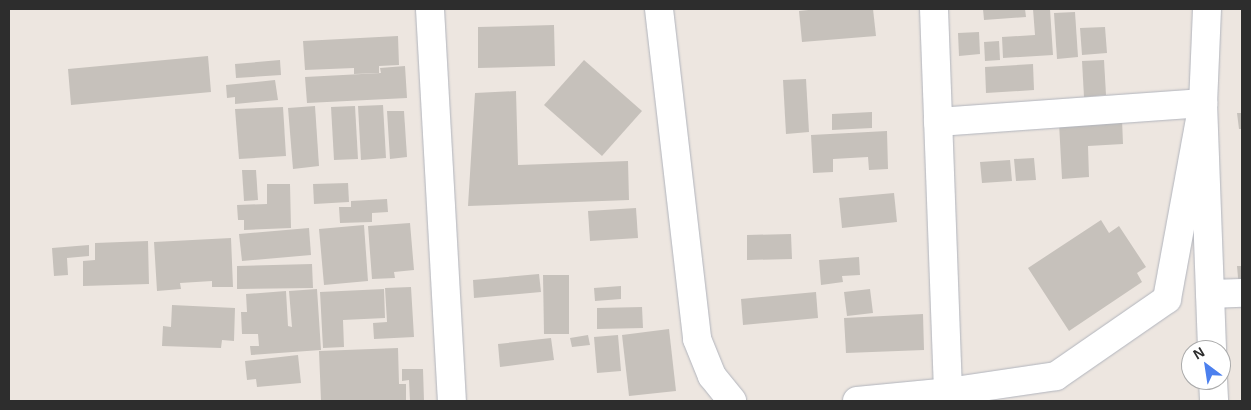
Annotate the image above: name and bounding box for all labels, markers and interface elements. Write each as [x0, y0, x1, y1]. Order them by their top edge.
north arrow [1181, 340, 1231, 390]
text: N [1190, 344, 1207, 362]

